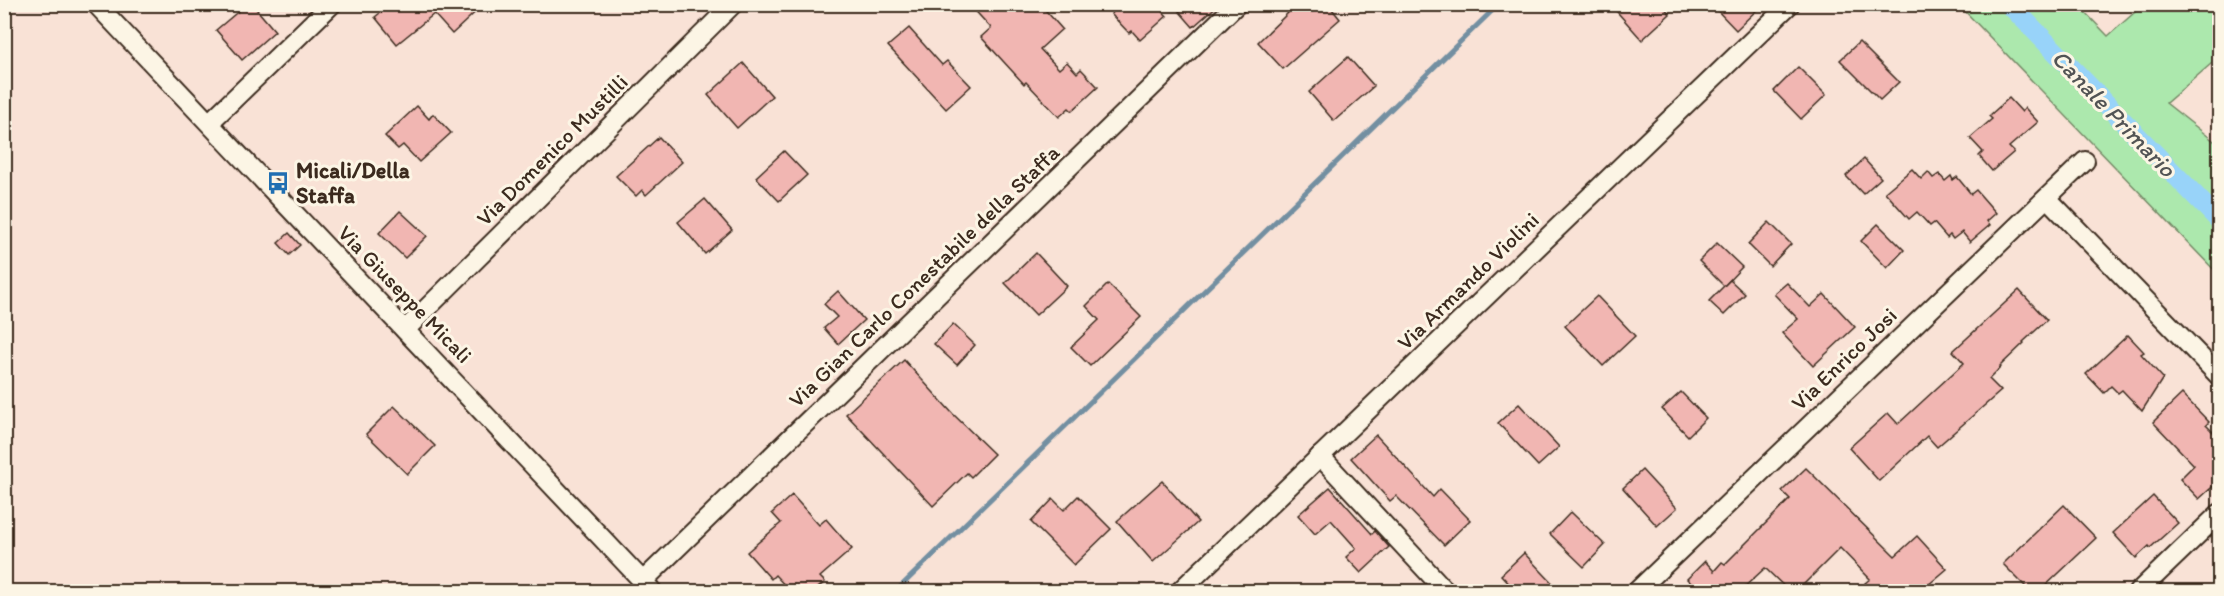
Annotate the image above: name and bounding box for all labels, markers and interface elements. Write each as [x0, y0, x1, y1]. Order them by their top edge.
water label: Canale Primario [2046, 43, 2183, 183]
street label: Via Domenico Mustilli [471, 69, 633, 231]
street label: Via Gian Carlo Conestabile della Staffa [783, 139, 1066, 413]
place label: Micali/Della Staffa [296, 157, 410, 209]
bus stop icon: Micali/Della Staffa [265, 170, 291, 196]
street label: Via Armando Violini [1391, 206, 1545, 356]
street label: Via Giuseppe Micali [332, 219, 478, 369]
street label: Via Enrico Josi [1785, 302, 1903, 416]

